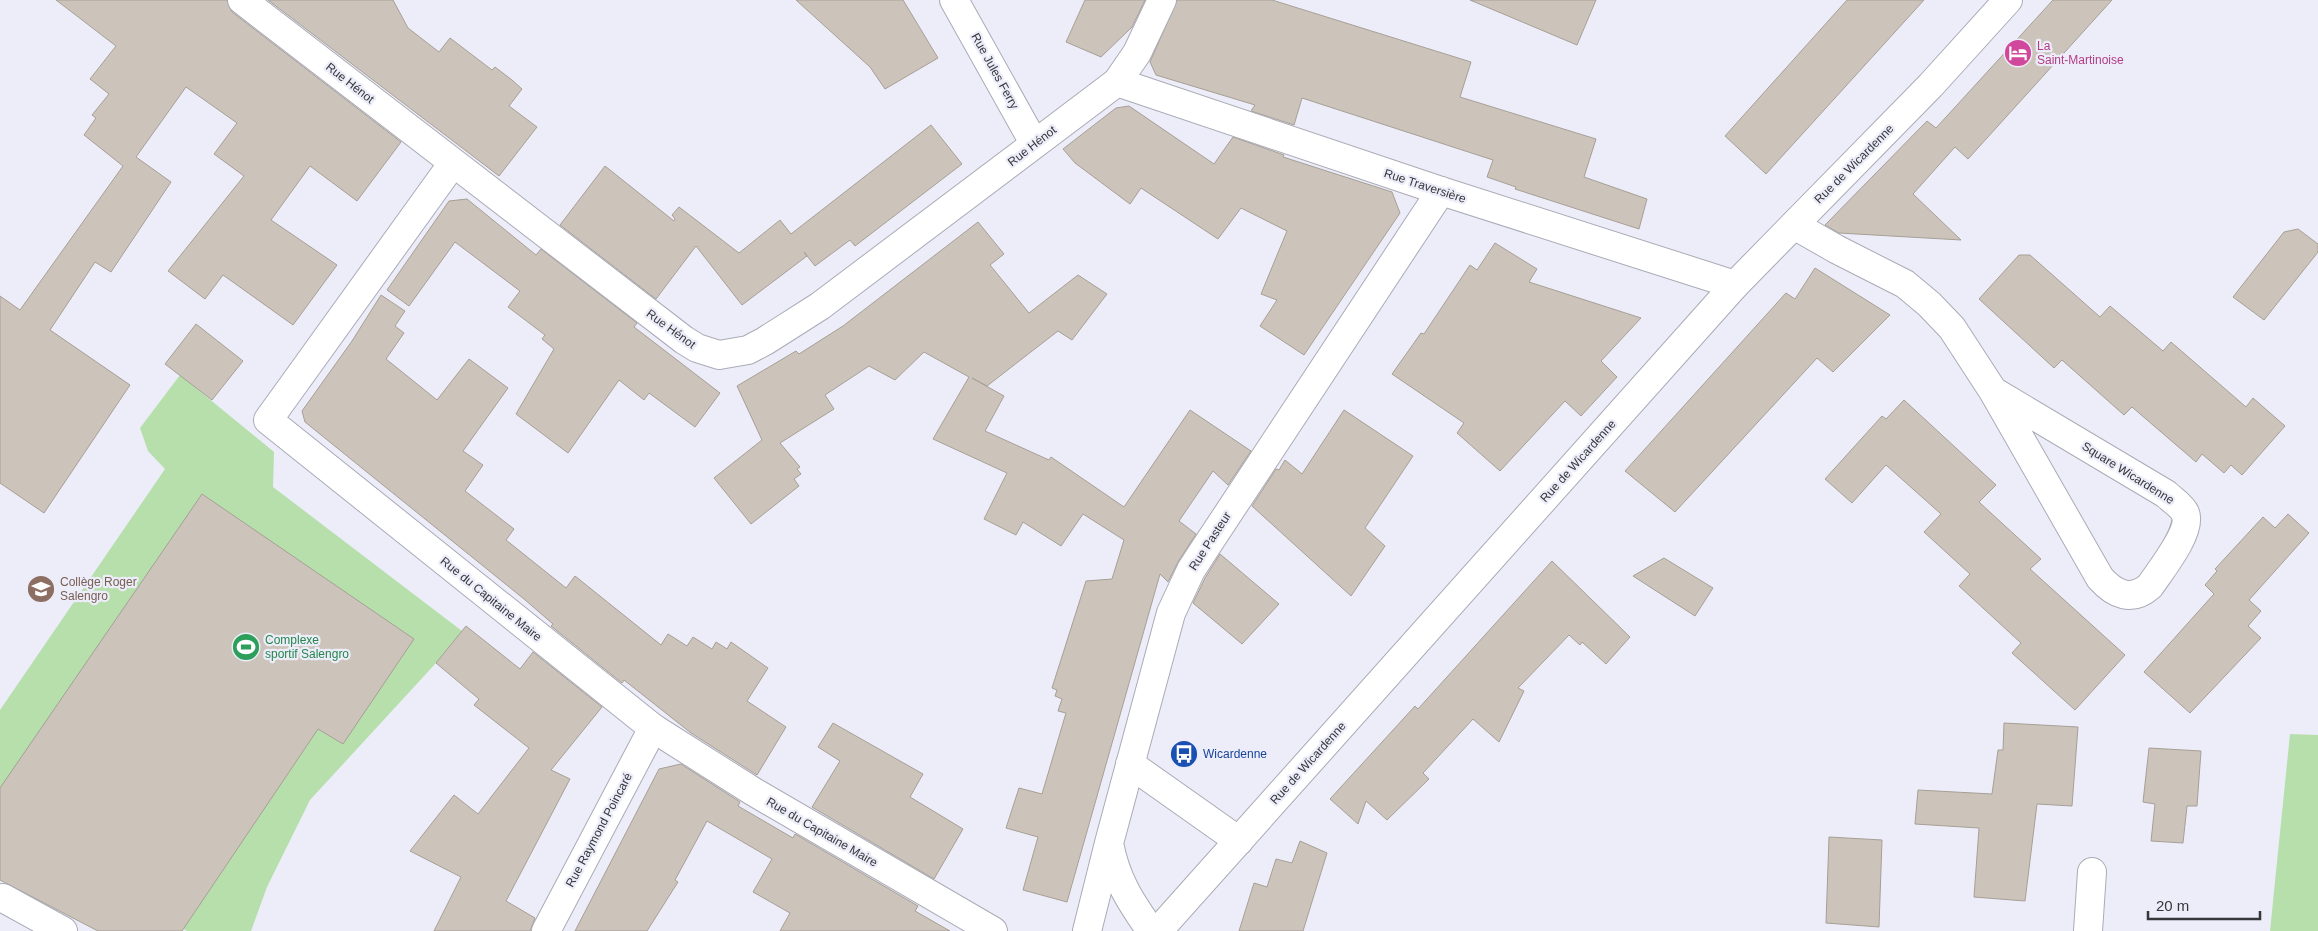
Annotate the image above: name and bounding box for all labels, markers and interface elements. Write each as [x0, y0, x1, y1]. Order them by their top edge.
street label: Rue Jules Ferry [968, 31, 1022, 111]
hotel icon: La Saint-Martinoise [2003, 38, 2033, 68]
place label: La Saint-Martinoise [2037, 39, 2124, 67]
street label: Rue Hénot [323, 60, 377, 107]
street label: Rue de Wicardenne [1812, 121, 1897, 206]
street label: Rue Hénot [1005, 122, 1059, 169]
street label: Rue Traversière [1382, 166, 1468, 206]
street label: Rue Hénot [644, 306, 699, 352]
street label: Rue de Wicardenne [1537, 417, 1619, 505]
street label: Square Wicardenne [2079, 439, 2177, 507]
street label: Rue Pasteur [1186, 509, 1234, 573]
street label: Rue du Capitaine Maire [438, 554, 545, 644]
school or university icon: Collège Roger Salengro [26, 574, 56, 604]
place label: Collège Roger Salengro [60, 575, 137, 603]
sports icon: Complexe sportif Salengro [231, 632, 261, 662]
place label: Complexe sportif Salengro [265, 633, 349, 661]
street label: Rue de Wicardenne [1267, 719, 1349, 807]
bus stop icon: Wicardenne [1169, 739, 1199, 769]
place label: Wicardenne [1203, 747, 1267, 761]
street label: Rue Raymond Poincaré [563, 770, 635, 890]
street label: Rue du Capitaine Maire [764, 794, 880, 870]
scale bar [2148, 888, 2260, 920]
text: 20 m [2156, 897, 2189, 914]

